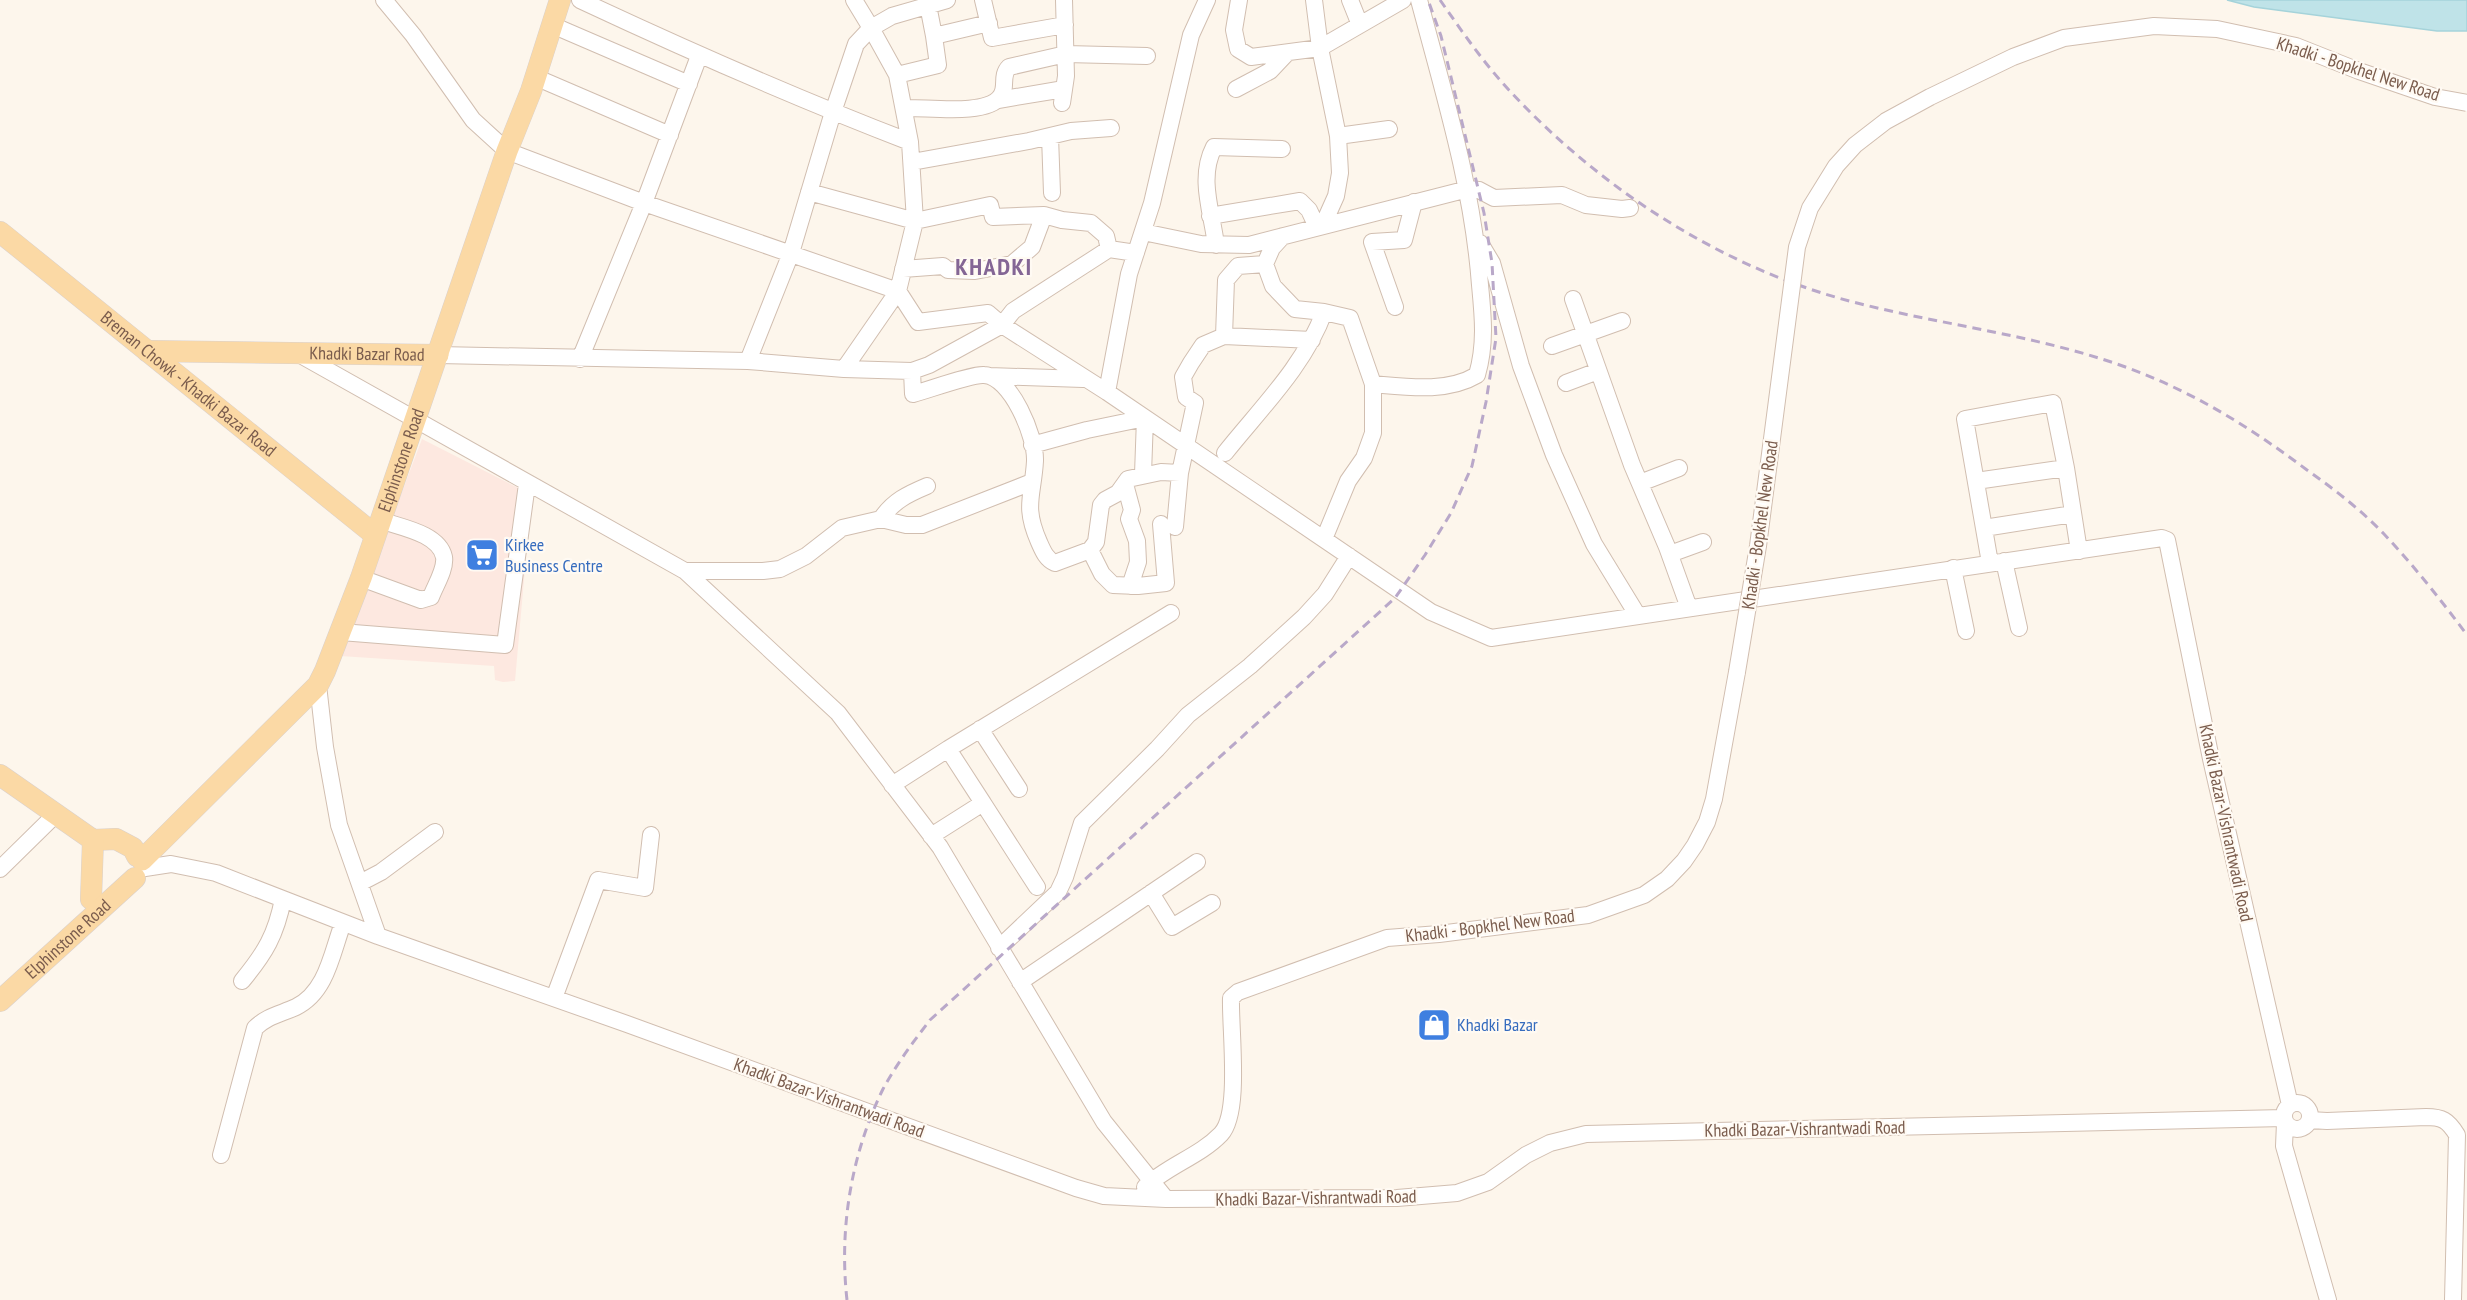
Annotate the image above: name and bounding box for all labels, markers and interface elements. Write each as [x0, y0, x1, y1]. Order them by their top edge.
street label: Khadki - Bopkhel New Road [2274, 31, 2443, 106]
district label: KHADKI [955, 251, 1033, 282]
street label: Breman Chowk - Khadki Bazar Road [96, 306, 281, 462]
street label: Khadki Bazar Road [309, 341, 425, 366]
street label: Elphinstone Road [372, 405, 429, 515]
street label: Khadki - Bopkhel New Road [1736, 439, 1783, 611]
place label: Kirkee Business Centre [505, 533, 603, 577]
supermarket icon: Kirkee Business Centre [464, 537, 500, 573]
street label: Khadki Bazar-Vishrantwadi Road [2194, 722, 2259, 924]
street label: Elphinstone Road [20, 894, 115, 984]
street label: Khadki - Bopkhel New Road [1404, 904, 1576, 947]
shop icon: Khadki Bazar [1416, 1007, 1452, 1043]
place label: Khadki Bazar [1457, 1013, 1538, 1036]
street label: Khadki Bazar-Vishrantwadi Road [731, 1052, 928, 1143]
street label: Khadki Bazar-Vishrantwadi Road [1704, 1115, 1906, 1142]
street label: Khadki Bazar-Vishrantwadi Road [1215, 1184, 1417, 1211]

